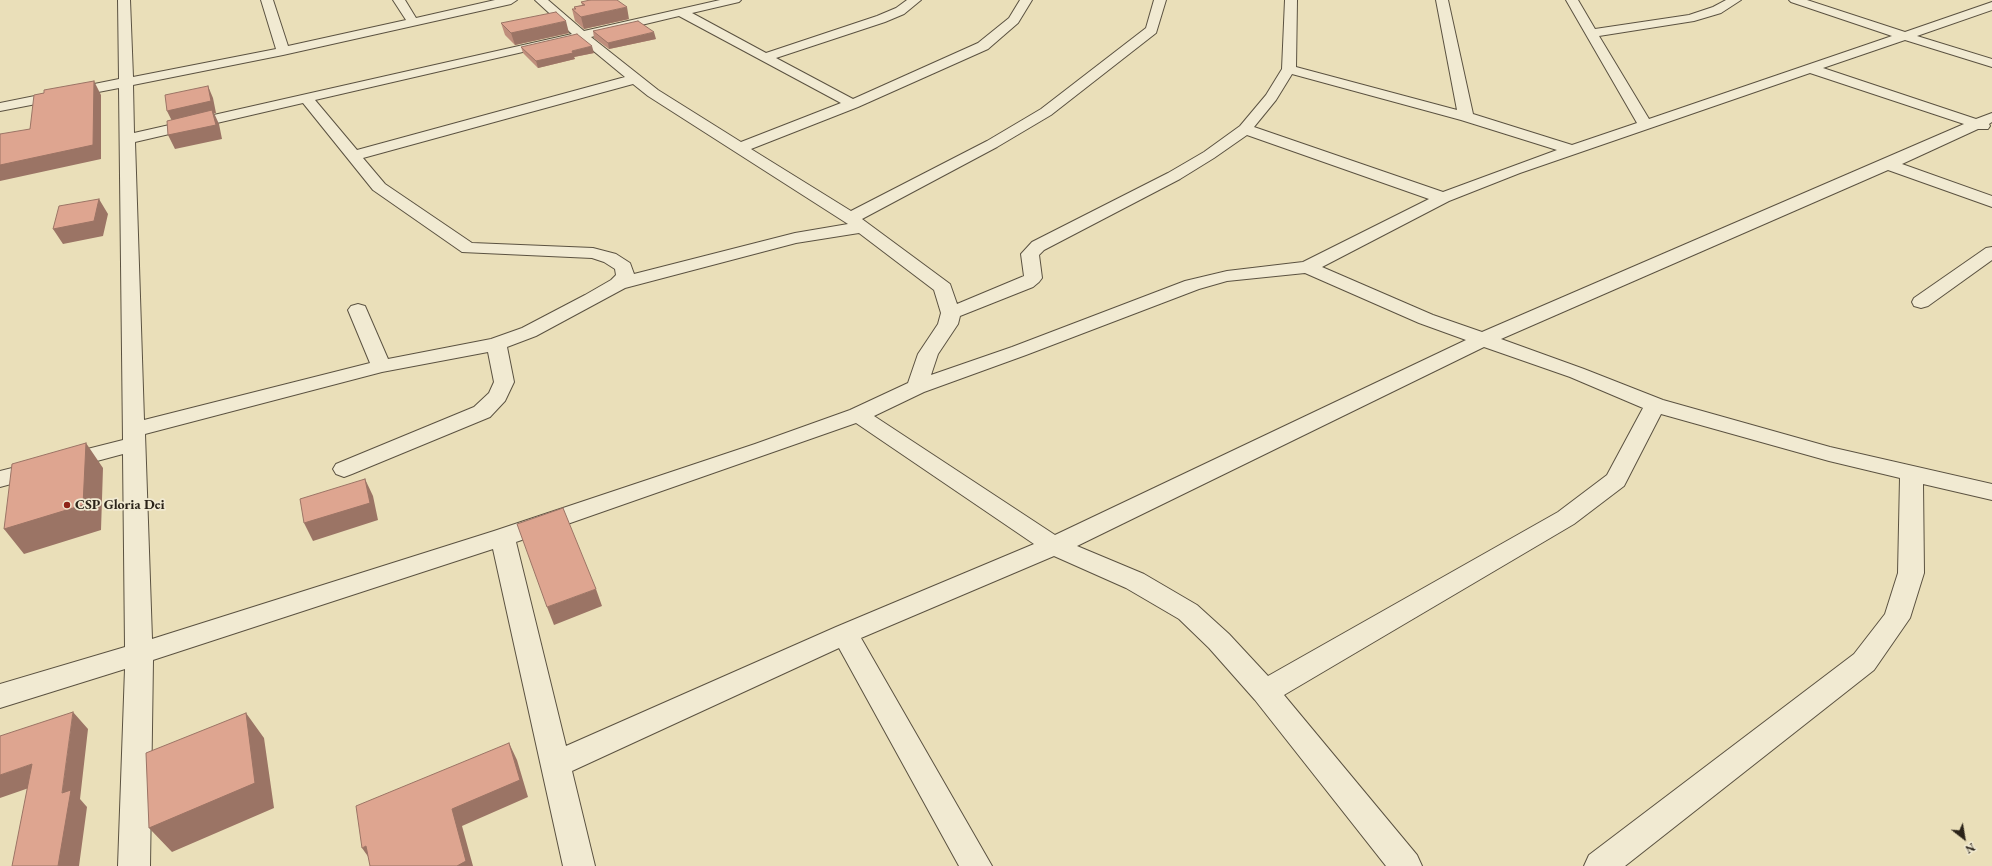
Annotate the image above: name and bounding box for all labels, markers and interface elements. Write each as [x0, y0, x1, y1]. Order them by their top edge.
place label: CSP Gloria Dei [75, 497, 165, 513]
marker: CSP Gloria Dei [62, 500, 72, 510]
north arrow [1944, 818, 1984, 858]
text: N [1963, 840, 1978, 857]

